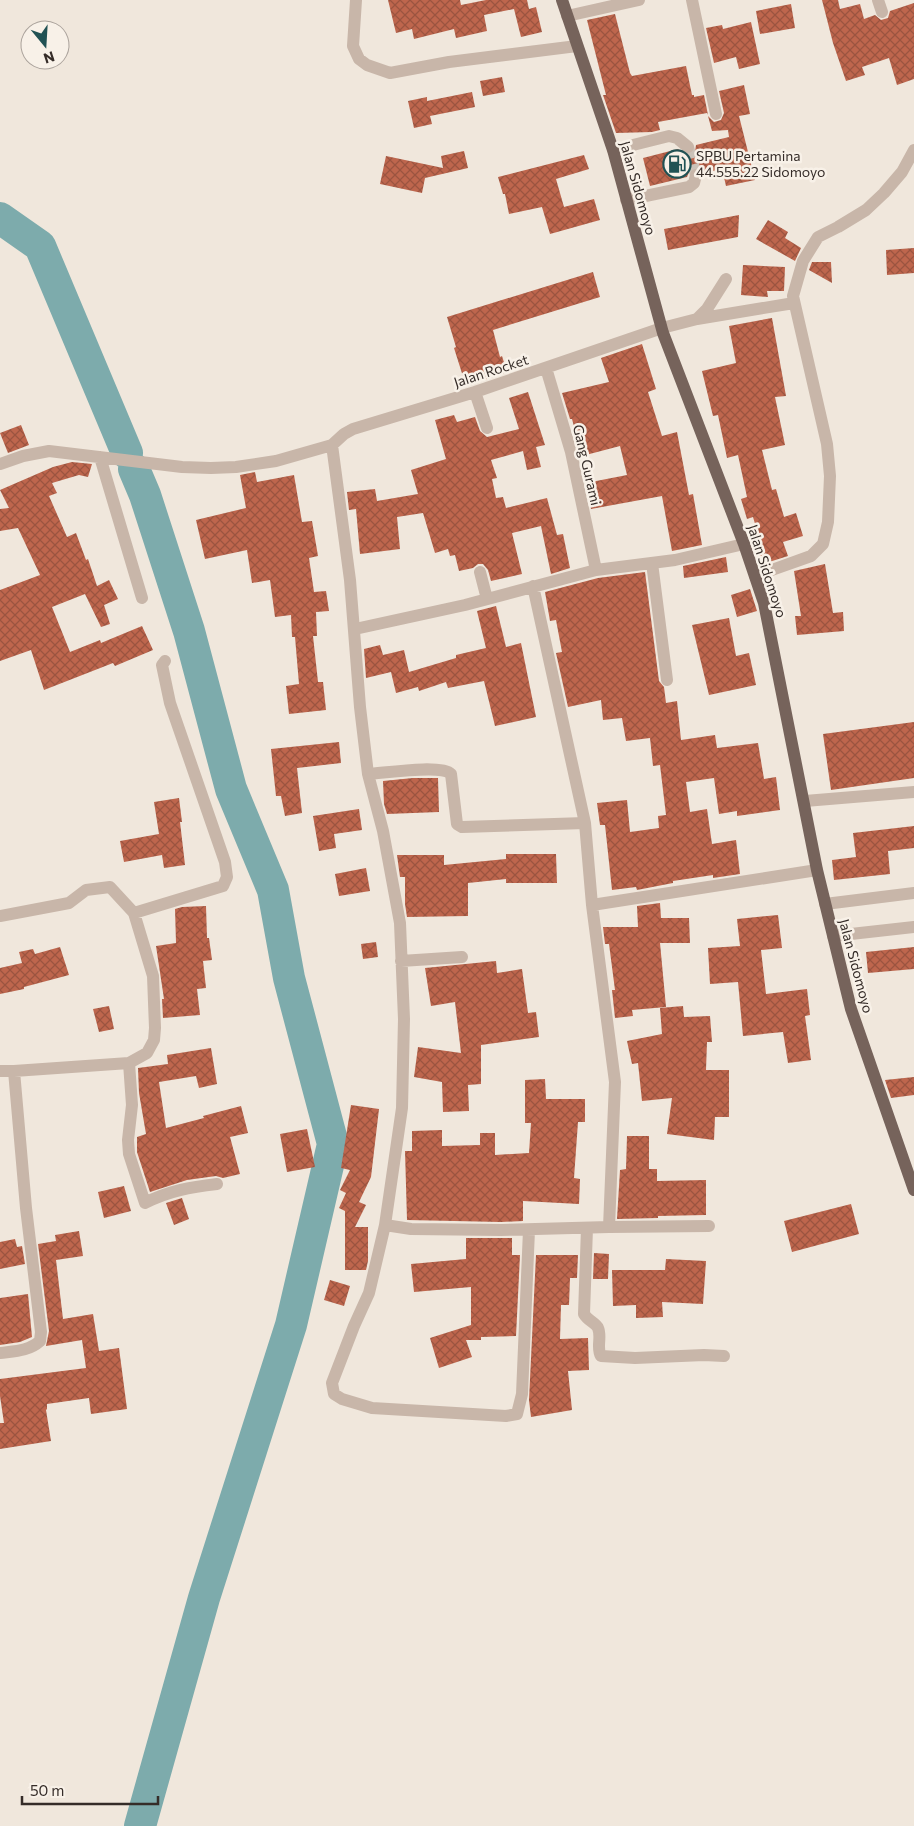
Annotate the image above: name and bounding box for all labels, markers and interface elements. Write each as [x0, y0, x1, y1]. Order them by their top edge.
north arrow [20, 20, 70, 70]
text: N [42, 48, 57, 68]
street label: Jalan Sidomoyo [617, 139, 660, 237]
place label: SPBU Pertamina 44.555.22 Sidomoyo [696, 147, 825, 180]
fuel station icon: SPBU Pertamina 44.555.22 Sidomoyo [662, 149, 692, 179]
street label: Jalan Rocket [451, 350, 531, 391]
street label: Gang Gurami [570, 423, 605, 507]
street label: Jalan Sidomoyo [744, 522, 791, 620]
street label: Jalan Sidomoyo [836, 917, 877, 1015]
scale bar [22, 1774, 159, 1806]
text: 50 m [30, 1781, 64, 1799]

